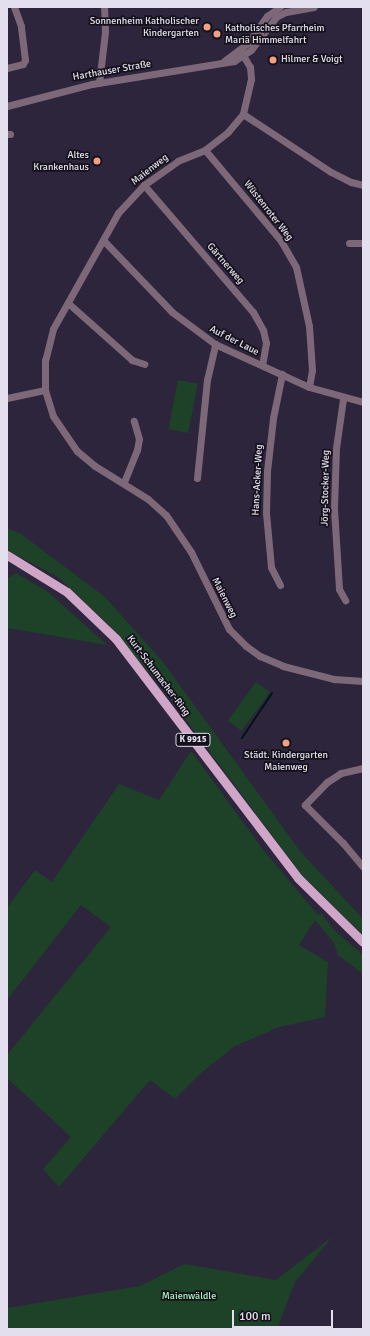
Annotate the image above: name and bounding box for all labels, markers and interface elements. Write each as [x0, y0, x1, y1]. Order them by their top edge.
place label: Sonnenheim Katholischer Kindergarten [90, 15, 199, 38]
marker: Sonnenheim Katholischer Kindergarten [202, 22, 212, 32]
place label: Katholisches Pfarrheim Mariä Himmelfahrt [225, 22, 324, 46]
marker: Katholisches Pfarrheim Mariä Himmelfahrt [212, 29, 222, 39]
place label: Hilmer & Voigt [281, 54, 343, 66]
marker: Hilmer & Voigt [268, 55, 278, 65]
street label: Harthauser Straße [72, 58, 152, 84]
place label: Altes Krankenhaus [33, 149, 89, 172]
street label: Maienweg [129, 152, 171, 188]
marker: Altes Krankenhaus [92, 156, 102, 166]
street label: Wüstenroter Weg [241, 178, 295, 244]
street label: Gärtnerweg [204, 241, 246, 287]
street label: Auf der Laue [207, 323, 261, 359]
street label: Hans-Acker-Weg [250, 444, 266, 516]
street label: Jörg-Stocker-Weg [319, 450, 333, 526]
street label: Maienweg [209, 576, 239, 620]
street label: Kurt-Schumacher-Ring [124, 633, 192, 719]
road number: K 9915 [175, 733, 211, 747]
marker: Städt. Kindergarten Maienweg [281, 738, 291, 748]
place label: Städt. Kindergarten Maienweg [244, 749, 328, 772]
park label: Maienwäldle [162, 1291, 216, 1303]
scale bar [234, 1302, 335, 1328]
text: 100 m [239, 1309, 271, 1324]

